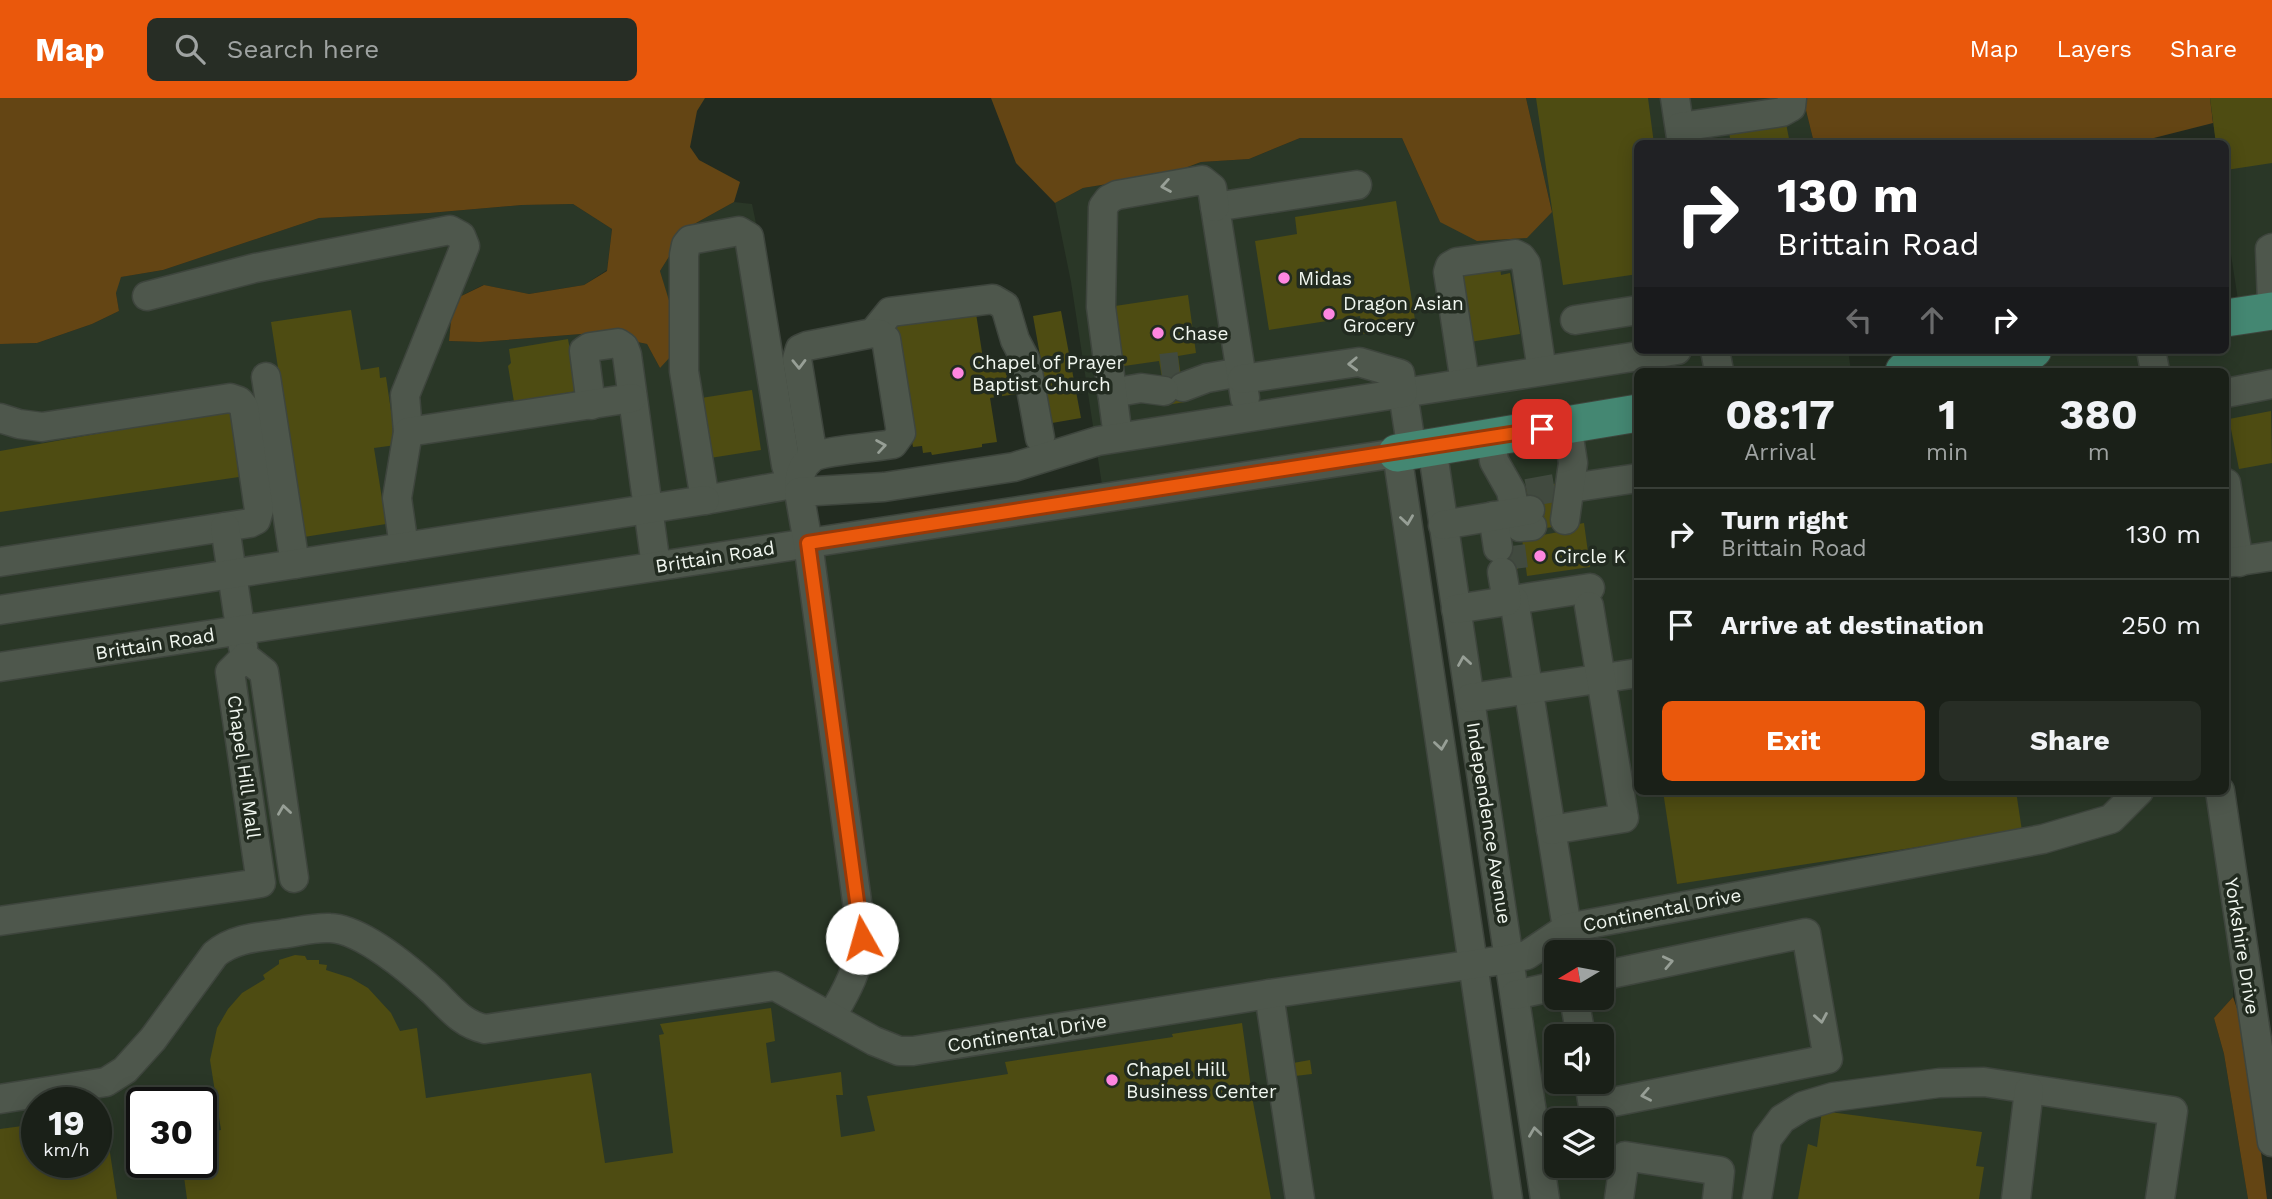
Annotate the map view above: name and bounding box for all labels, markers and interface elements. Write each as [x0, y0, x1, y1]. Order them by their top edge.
search box [147, 18, 637, 81]
text: Map [35, 30, 105, 69]
icon: search [171, 30, 209, 68]
text: Search here [227, 34, 379, 64]
text: Map [1970, 35, 2018, 63]
text: Layers [2056, 35, 2132, 63]
text: Share [2170, 35, 2237, 63]
text: 130 m [1777, 166, 1919, 224]
icon: right [1662, 168, 1753, 259]
one-way arrow [1160, 178, 1172, 193]
text: Brittain Road [1777, 225, 1980, 263]
place label: Midas [1298, 267, 1352, 290]
marker: Midas [1276, 270, 1292, 286]
place label: Dragon Asian Grocery [1343, 292, 1464, 337]
icon: left [1840, 301, 1878, 339]
icon: ahead [1913, 301, 1951, 339]
icon: right [1986, 301, 2024, 339]
marker: Dragon Asian Grocery [1321, 306, 1337, 322]
place label: Chase [1172, 322, 1229, 345]
marker: Chase [1150, 325, 1166, 341]
place label: Chapel of Prayer Baptist Church [972, 351, 1125, 396]
one-way arrow [1347, 356, 1358, 371]
one-way arrow [792, 359, 807, 370]
marker: Chapel of Prayer Baptist Church [950, 365, 966, 381]
text: 08:17 [1725, 390, 1835, 439]
text: 1 [1938, 390, 1956, 439]
text: 380 [2060, 390, 2138, 439]
pin [1512, 399, 1572, 459]
icon: arrive [1523, 410, 1561, 448]
one-way arrow [875, 439, 886, 454]
text: Arrival [1744, 439, 1816, 466]
text: min [1926, 439, 1968, 466]
text: m [2088, 439, 2110, 466]
text: Turn right [1721, 505, 1848, 535]
one-way arrow [1399, 514, 1414, 526]
icon: right [1662, 515, 1700, 553]
text: 130 m [2126, 519, 2201, 549]
text: Brittain Road [1721, 535, 1867, 562]
street label: Brittain Road [654, 536, 776, 578]
place label: Circle K [1554, 545, 1626, 568]
marker: Circle K [1532, 548, 1548, 564]
icon: arrive [1662, 606, 1700, 644]
text: Arrive at destination [1721, 610, 1984, 640]
text: 250 m [2121, 610, 2201, 640]
street label: Brittain Road [94, 623, 216, 665]
one-way arrow [1457, 655, 1472, 667]
street label: Chapel Hill Mall [223, 694, 266, 841]
button: Exit [1662, 701, 1925, 781]
button: Share [1939, 701, 2201, 781]
street label: Independence Avenue [1462, 720, 1516, 926]
one-way arrow [1433, 739, 1448, 751]
one-way arrow [277, 804, 292, 816]
street label: Yorkshire Drive [2220, 876, 2264, 1016]
street label: Continental Drive [1581, 883, 1743, 937]
position arrow [825, 901, 899, 975]
north arrow [1544, 940, 1614, 1010]
map controls [1544, 940, 1614, 1178]
one-way arrow [1662, 956, 1674, 970]
street label: Continental Drive [946, 1009, 1108, 1057]
one-way arrow [1813, 1012, 1828, 1024]
button: sound [1544, 1024, 1614, 1094]
place label: Chapel Hill Business Center [1126, 1058, 1277, 1103]
marker: Chapel Hill Business Center [1104, 1072, 1120, 1088]
speed limit sign: 30 [126, 1087, 217, 1178]
one-way arrow [1640, 1087, 1652, 1102]
text: 19 [48, 1102, 85, 1144]
button: layers [1544, 1108, 1614, 1178]
one-way arrow [1527, 1126, 1542, 1137]
text: km/h [43, 1139, 90, 1160]

